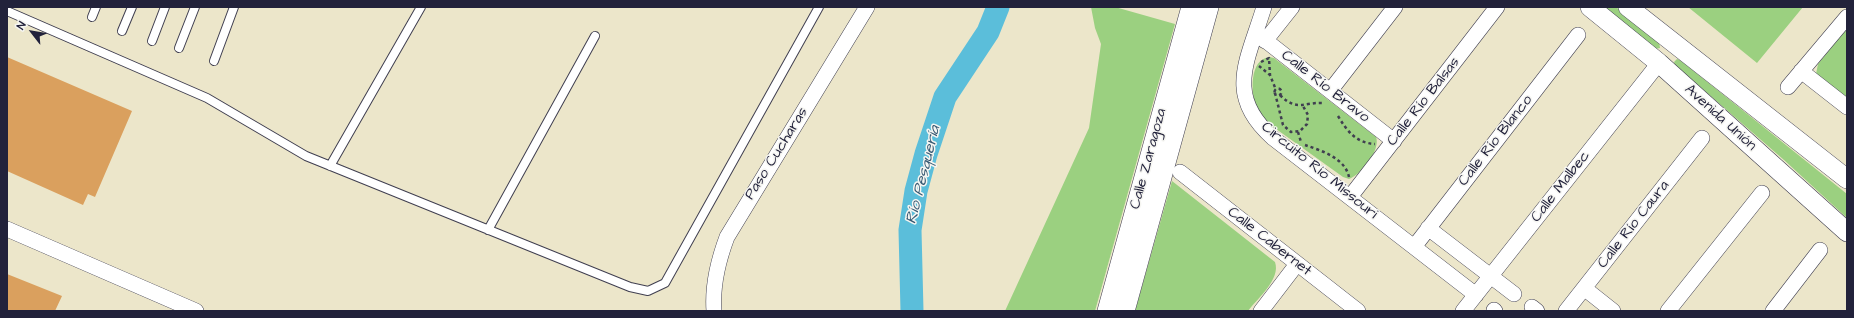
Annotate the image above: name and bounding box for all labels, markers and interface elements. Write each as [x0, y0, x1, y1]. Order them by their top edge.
north arrow [12, 12, 52, 52]
text: N [13, 19, 29, 32]
street label: Calle Río Bravo [1277, 47, 1373, 127]
street label: Calle Río Balsas [1384, 54, 1464, 150]
street label: Avenida Unión [1680, 81, 1760, 155]
street label: Calle Río Blanco [1455, 92, 1537, 190]
street label: Paso Cucharas [741, 105, 813, 203]
street label: Calle Zaragoza [1127, 107, 1171, 211]
street label: Circuito Río Missouri [1257, 118, 1381, 224]
water label: Río Pesquería [903, 124, 945, 226]
street label: Calle Malbec [1528, 148, 1594, 226]
street label: Calle Río Caura [1594, 178, 1674, 272]
street label: Calle Cabernet [1223, 204, 1315, 280]

